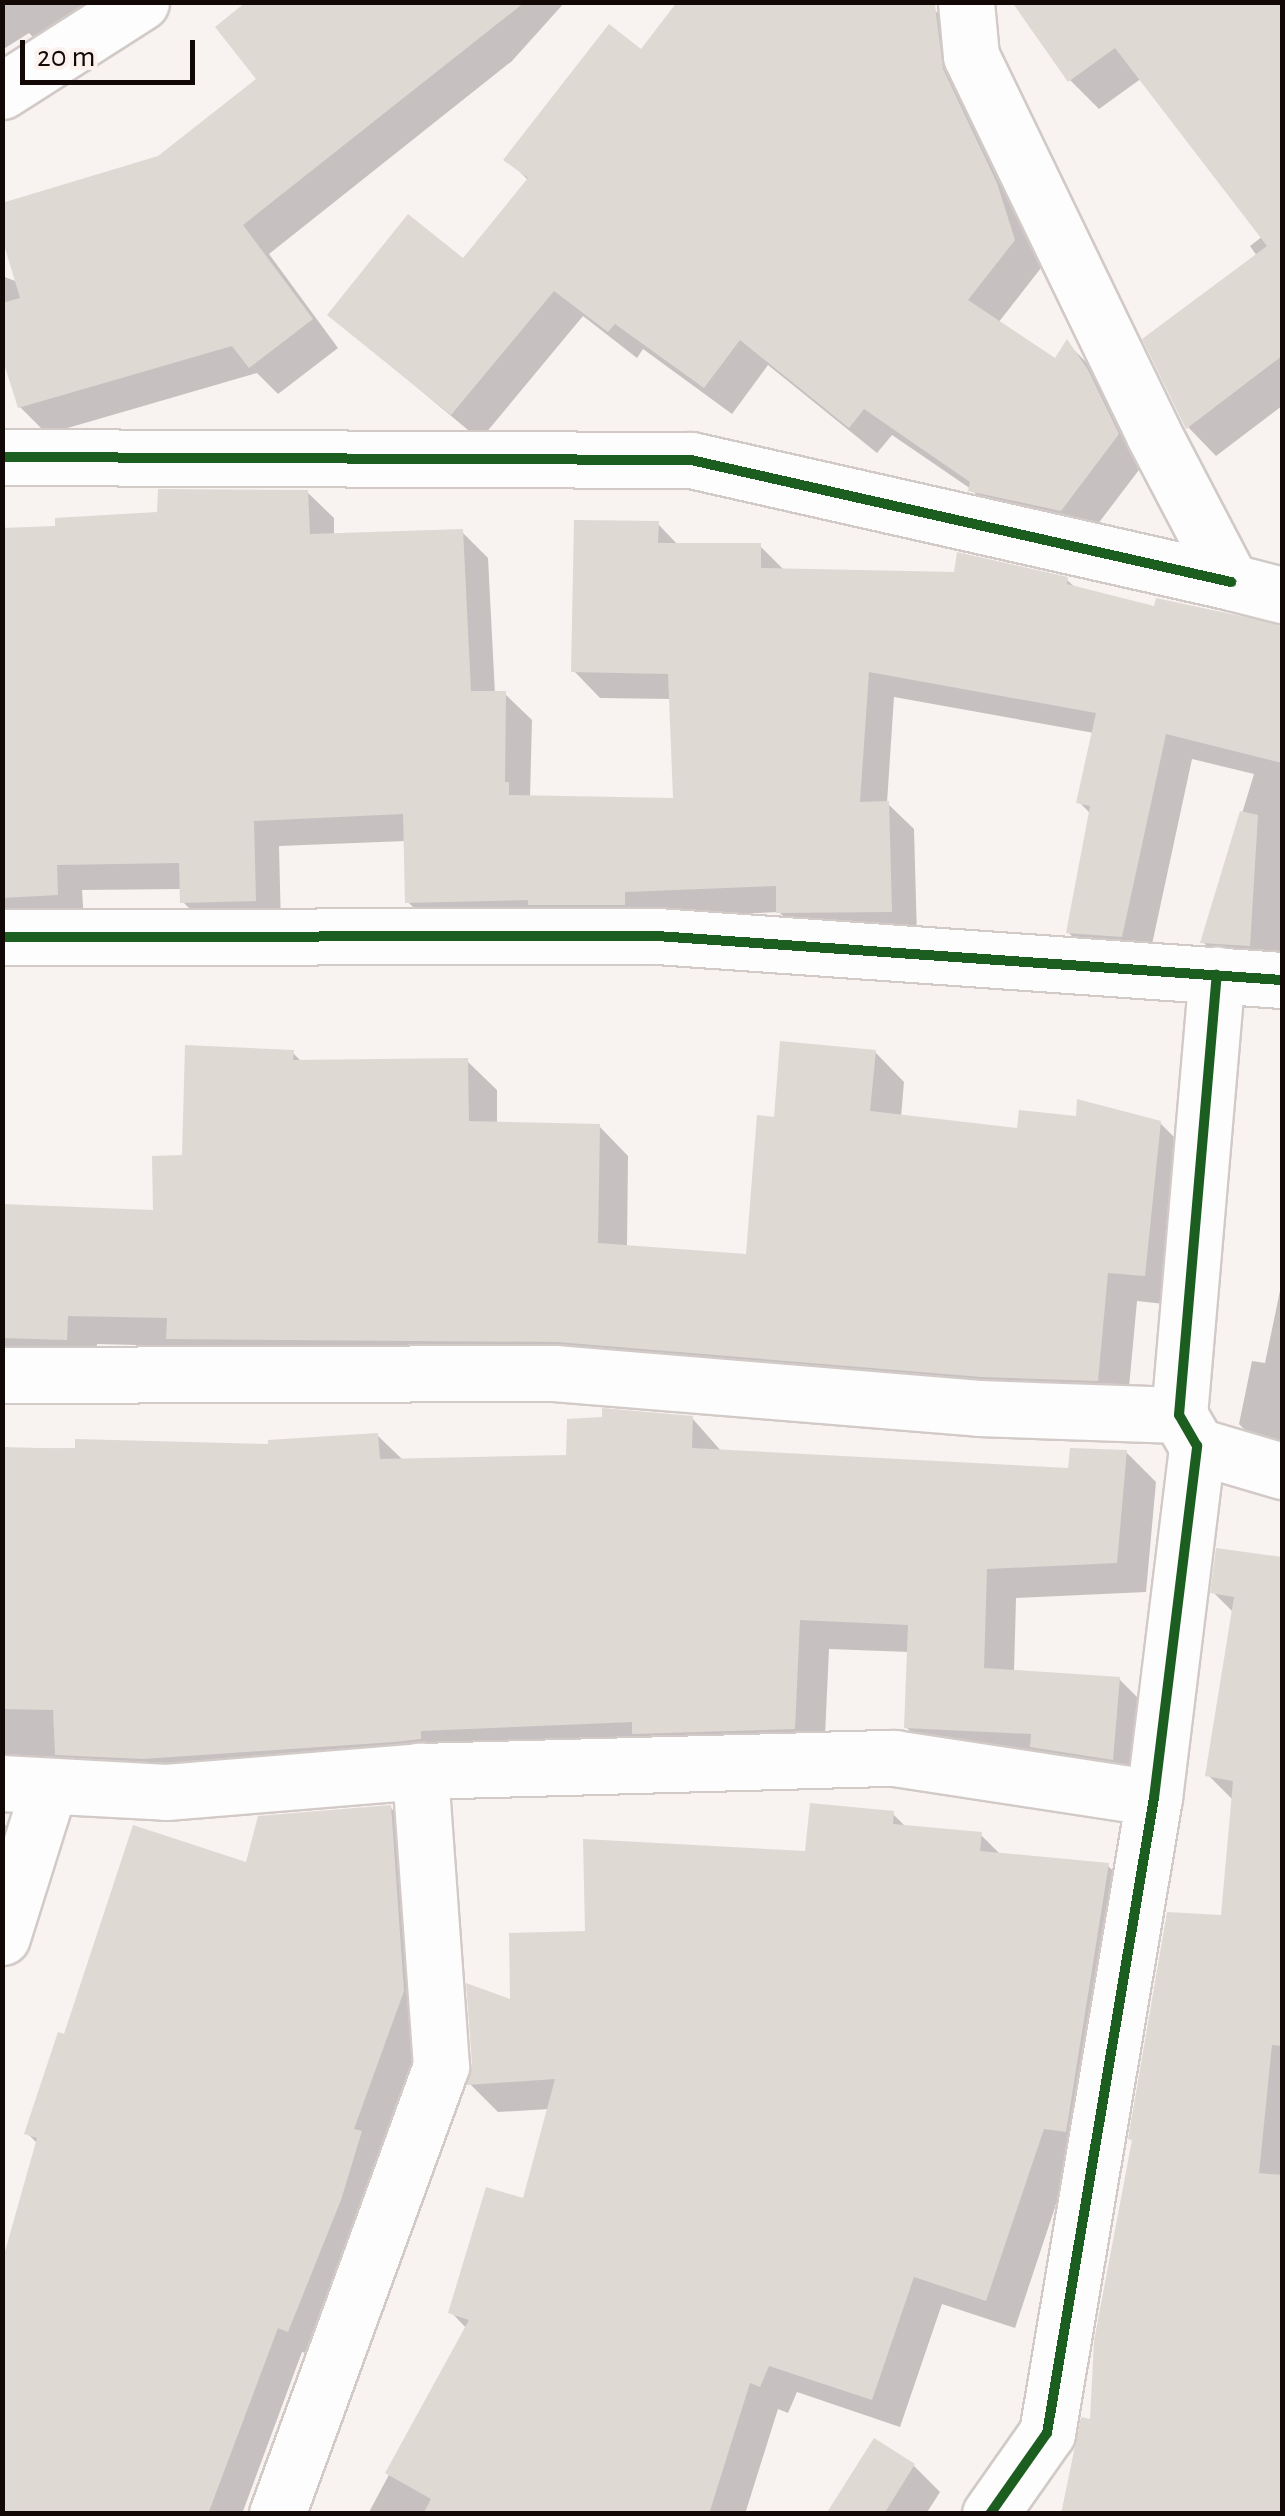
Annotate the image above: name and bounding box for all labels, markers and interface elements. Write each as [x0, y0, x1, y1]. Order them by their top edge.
scale bar [25, 20, 200, 82]
text: 20 m [37, 42, 95, 72]

